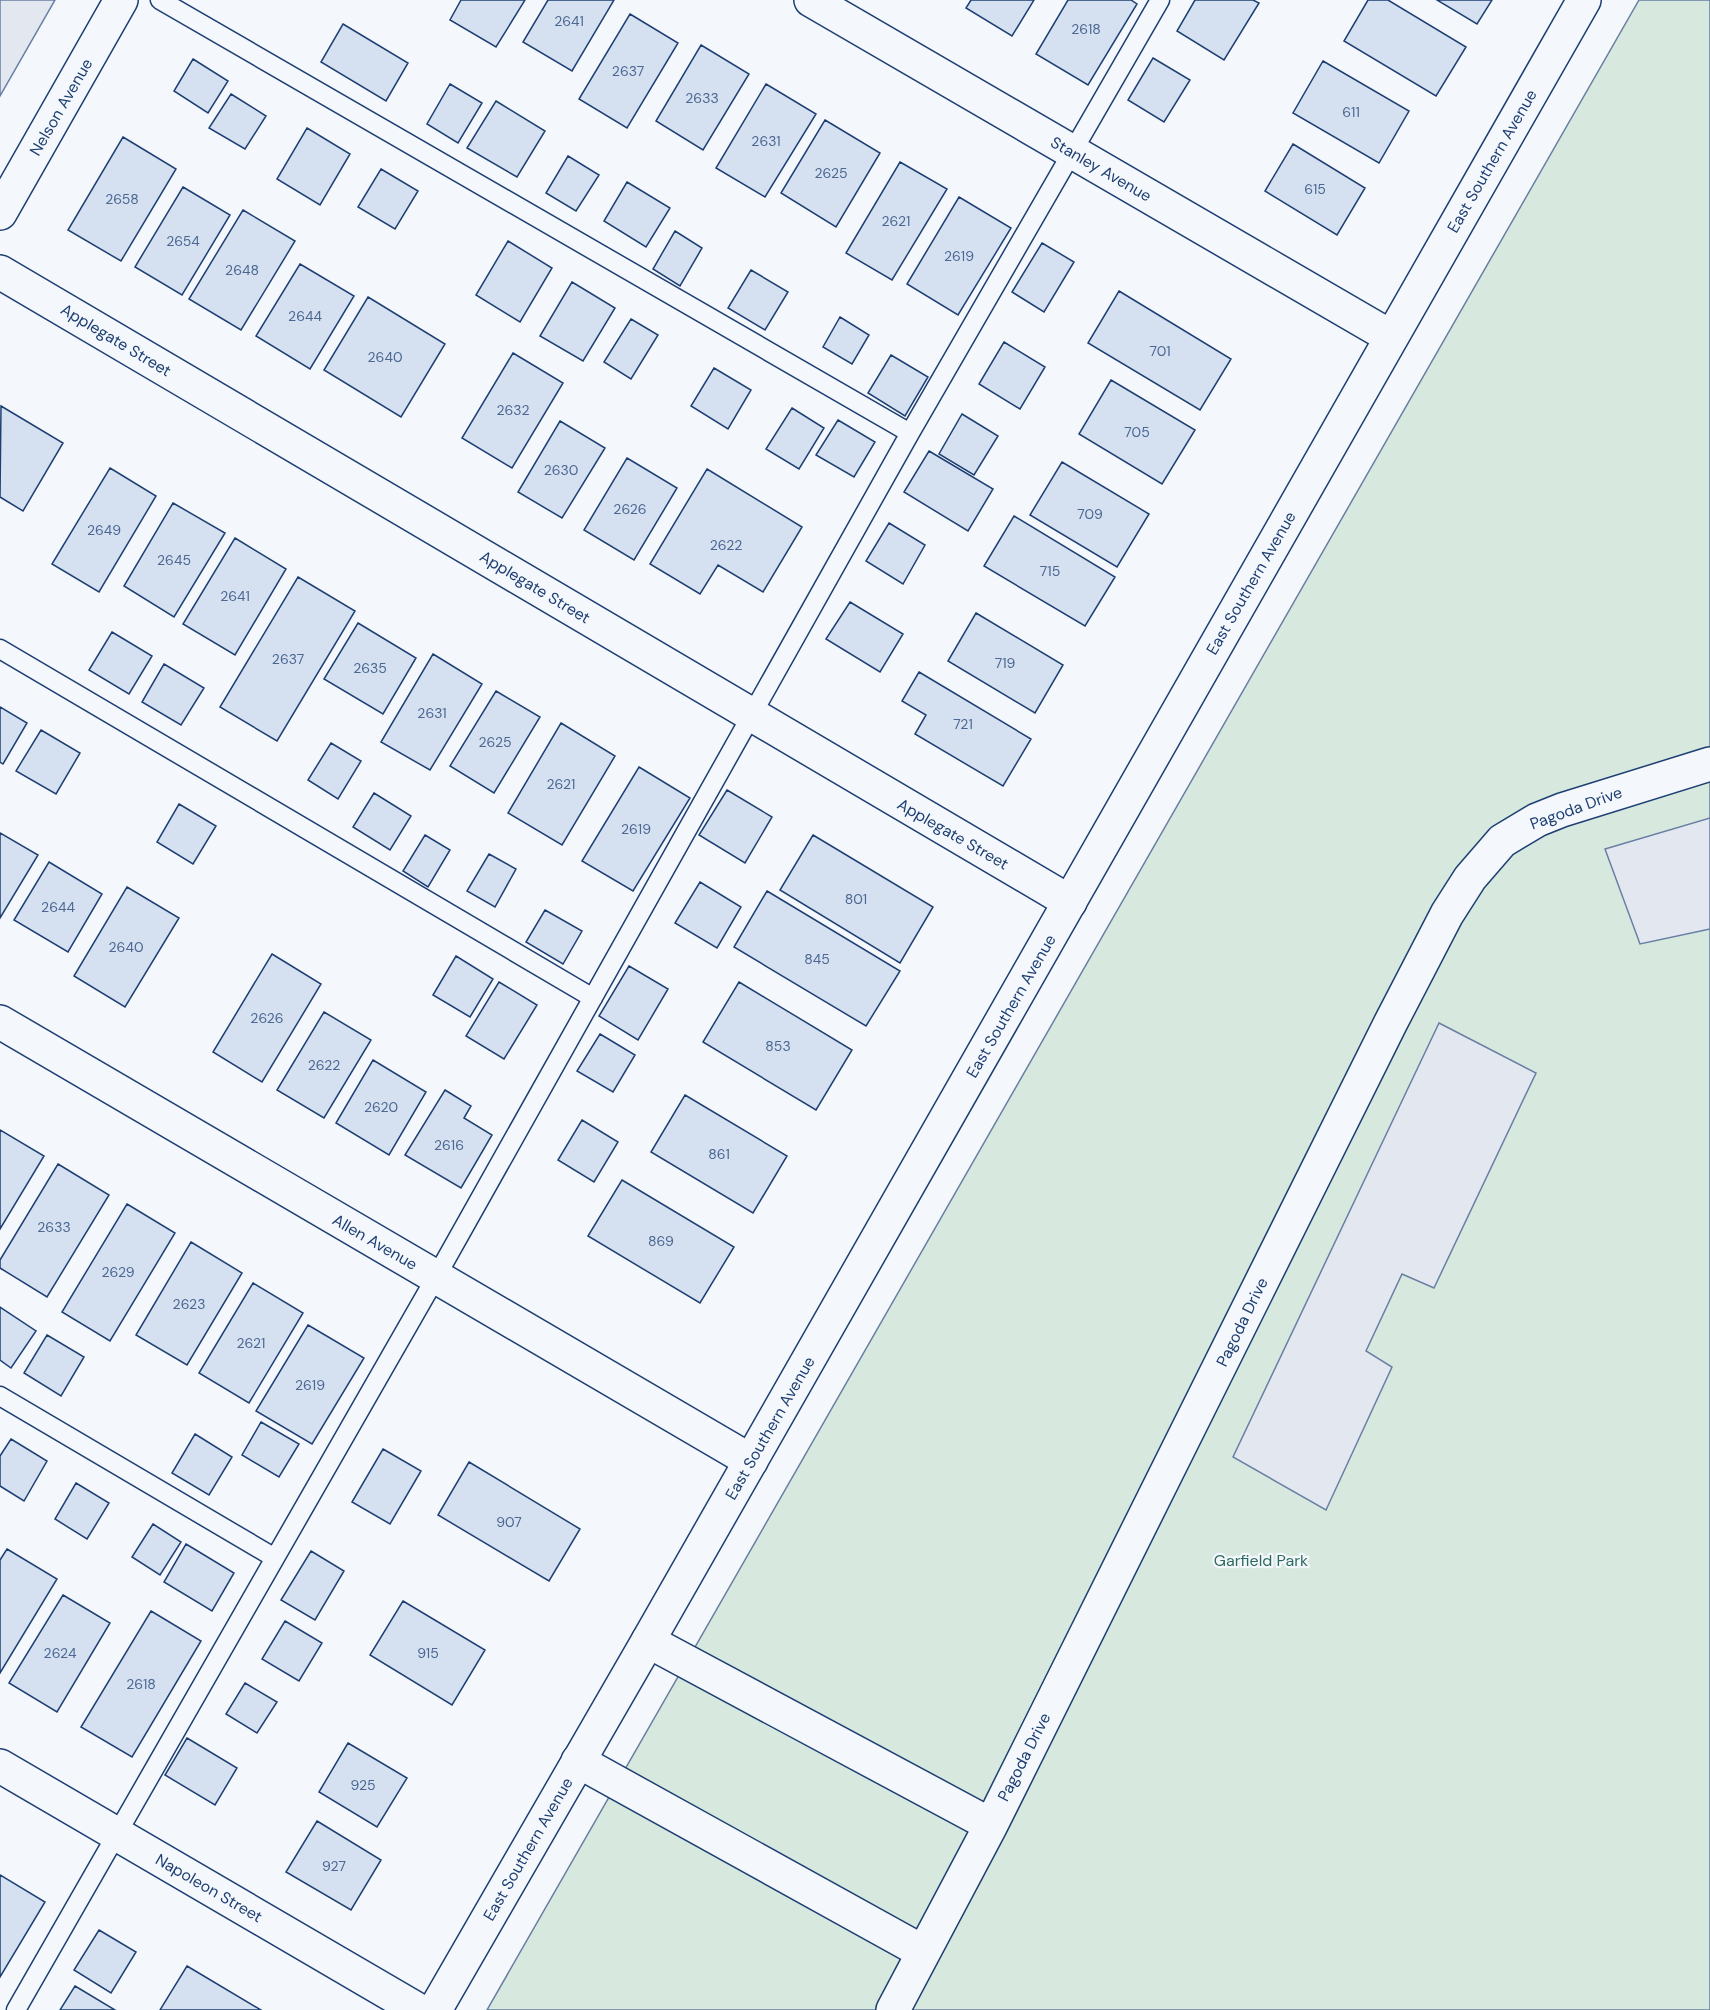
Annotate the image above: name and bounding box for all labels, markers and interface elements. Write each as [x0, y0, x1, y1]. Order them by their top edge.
house number: 2641 [554, 12, 584, 30]
house number: 2618 [1071, 20, 1101, 38]
street label: Nelson Avenue [25, 55, 97, 159]
house number: 2637 [612, 62, 644, 80]
street label: East Southern Avenue [1442, 86, 1542, 236]
house number: 2633 [685, 89, 719, 107]
house number: 611 [1342, 103, 1360, 121]
house number: 2631 [751, 132, 781, 150]
street label: Stanley Avenue [1047, 132, 1155, 206]
house number: 2625 [814, 164, 848, 182]
house number: 615 [1304, 180, 1326, 198]
house number: 2658 [105, 190, 139, 208]
house number: 2621 [882, 212, 910, 230]
house number: 2654 [166, 232, 200, 250]
house number: 2619 [944, 247, 974, 265]
house number: 2648 [225, 261, 259, 279]
street label: Applegate Street [57, 299, 175, 381]
house number: 2644 [288, 307, 322, 325]
house number: 701 [1149, 342, 1171, 360]
house number: 2640 [368, 348, 402, 366]
house number: 2632 [496, 401, 530, 419]
house number: 705 [1124, 423, 1150, 441]
house number: 2630 [544, 461, 578, 479]
house number: 2626 [613, 500, 647, 518]
house number: 709 [1077, 505, 1103, 523]
street label: East Southern Avenue [1201, 508, 1301, 658]
house number: 2649 [87, 521, 121, 539]
house number: 2622 [710, 536, 742, 554]
street label: Applegate Street [476, 546, 594, 628]
house number: 2645 [157, 551, 191, 569]
house number: 715 [1040, 562, 1060, 580]
house number: 2641 [220, 587, 250, 605]
house number: 2637 [272, 650, 304, 668]
house number: 719 [995, 654, 1016, 672]
house number: 2635 [353, 659, 387, 677]
house number: 2631 [417, 704, 447, 722]
house number: 721 [953, 715, 973, 733]
house number: 2625 [478, 733, 512, 751]
house number: 2621 [547, 775, 575, 793]
street label: Pagoda Drive [1527, 782, 1625, 834]
street label: Applegate Street [893, 794, 1013, 874]
house number: 2619 [621, 820, 651, 838]
house number: 801 [845, 890, 867, 908]
house number: 2644 [41, 898, 75, 916]
street label: East Southern Avenue [961, 931, 1061, 1081]
house number: 2640 [109, 938, 143, 956]
house number: 845 [804, 950, 830, 968]
house number: 2626 [250, 1009, 284, 1027]
house number: 853 [765, 1037, 791, 1055]
house number: 2622 [308, 1056, 340, 1074]
house number: 2620 [364, 1098, 398, 1116]
house number: 2616 [434, 1136, 464, 1154]
house number: 861 [708, 1145, 730, 1163]
street label: Allen Avenue [329, 1209, 421, 1275]
house number: 2633 [37, 1218, 71, 1236]
house number: 869 [648, 1232, 674, 1250]
house number: 2629 [101, 1263, 135, 1281]
street label: Pagoda Drive [1211, 1274, 1273, 1370]
house number: 2623 [173, 1295, 205, 1313]
house number: 2621 [237, 1334, 265, 1352]
street label: East Southern Avenue [720, 1353, 820, 1503]
house number: 2619 [295, 1376, 325, 1394]
house number: 907 [496, 1513, 522, 1531]
park label: Garfield Park [1214, 1550, 1308, 1571]
house number: 2624 [44, 1644, 77, 1662]
house number: 915 [417, 1644, 439, 1662]
house number: 2618 [126, 1675, 156, 1693]
street label: Pagoda Drive [993, 1709, 1055, 1805]
street label: East Southern Avenue [478, 1774, 578, 1924]
house number: 925 [350, 1776, 376, 1794]
street label: Napoleon Street [152, 1849, 266, 1927]
house number: 927 [322, 1857, 346, 1875]

